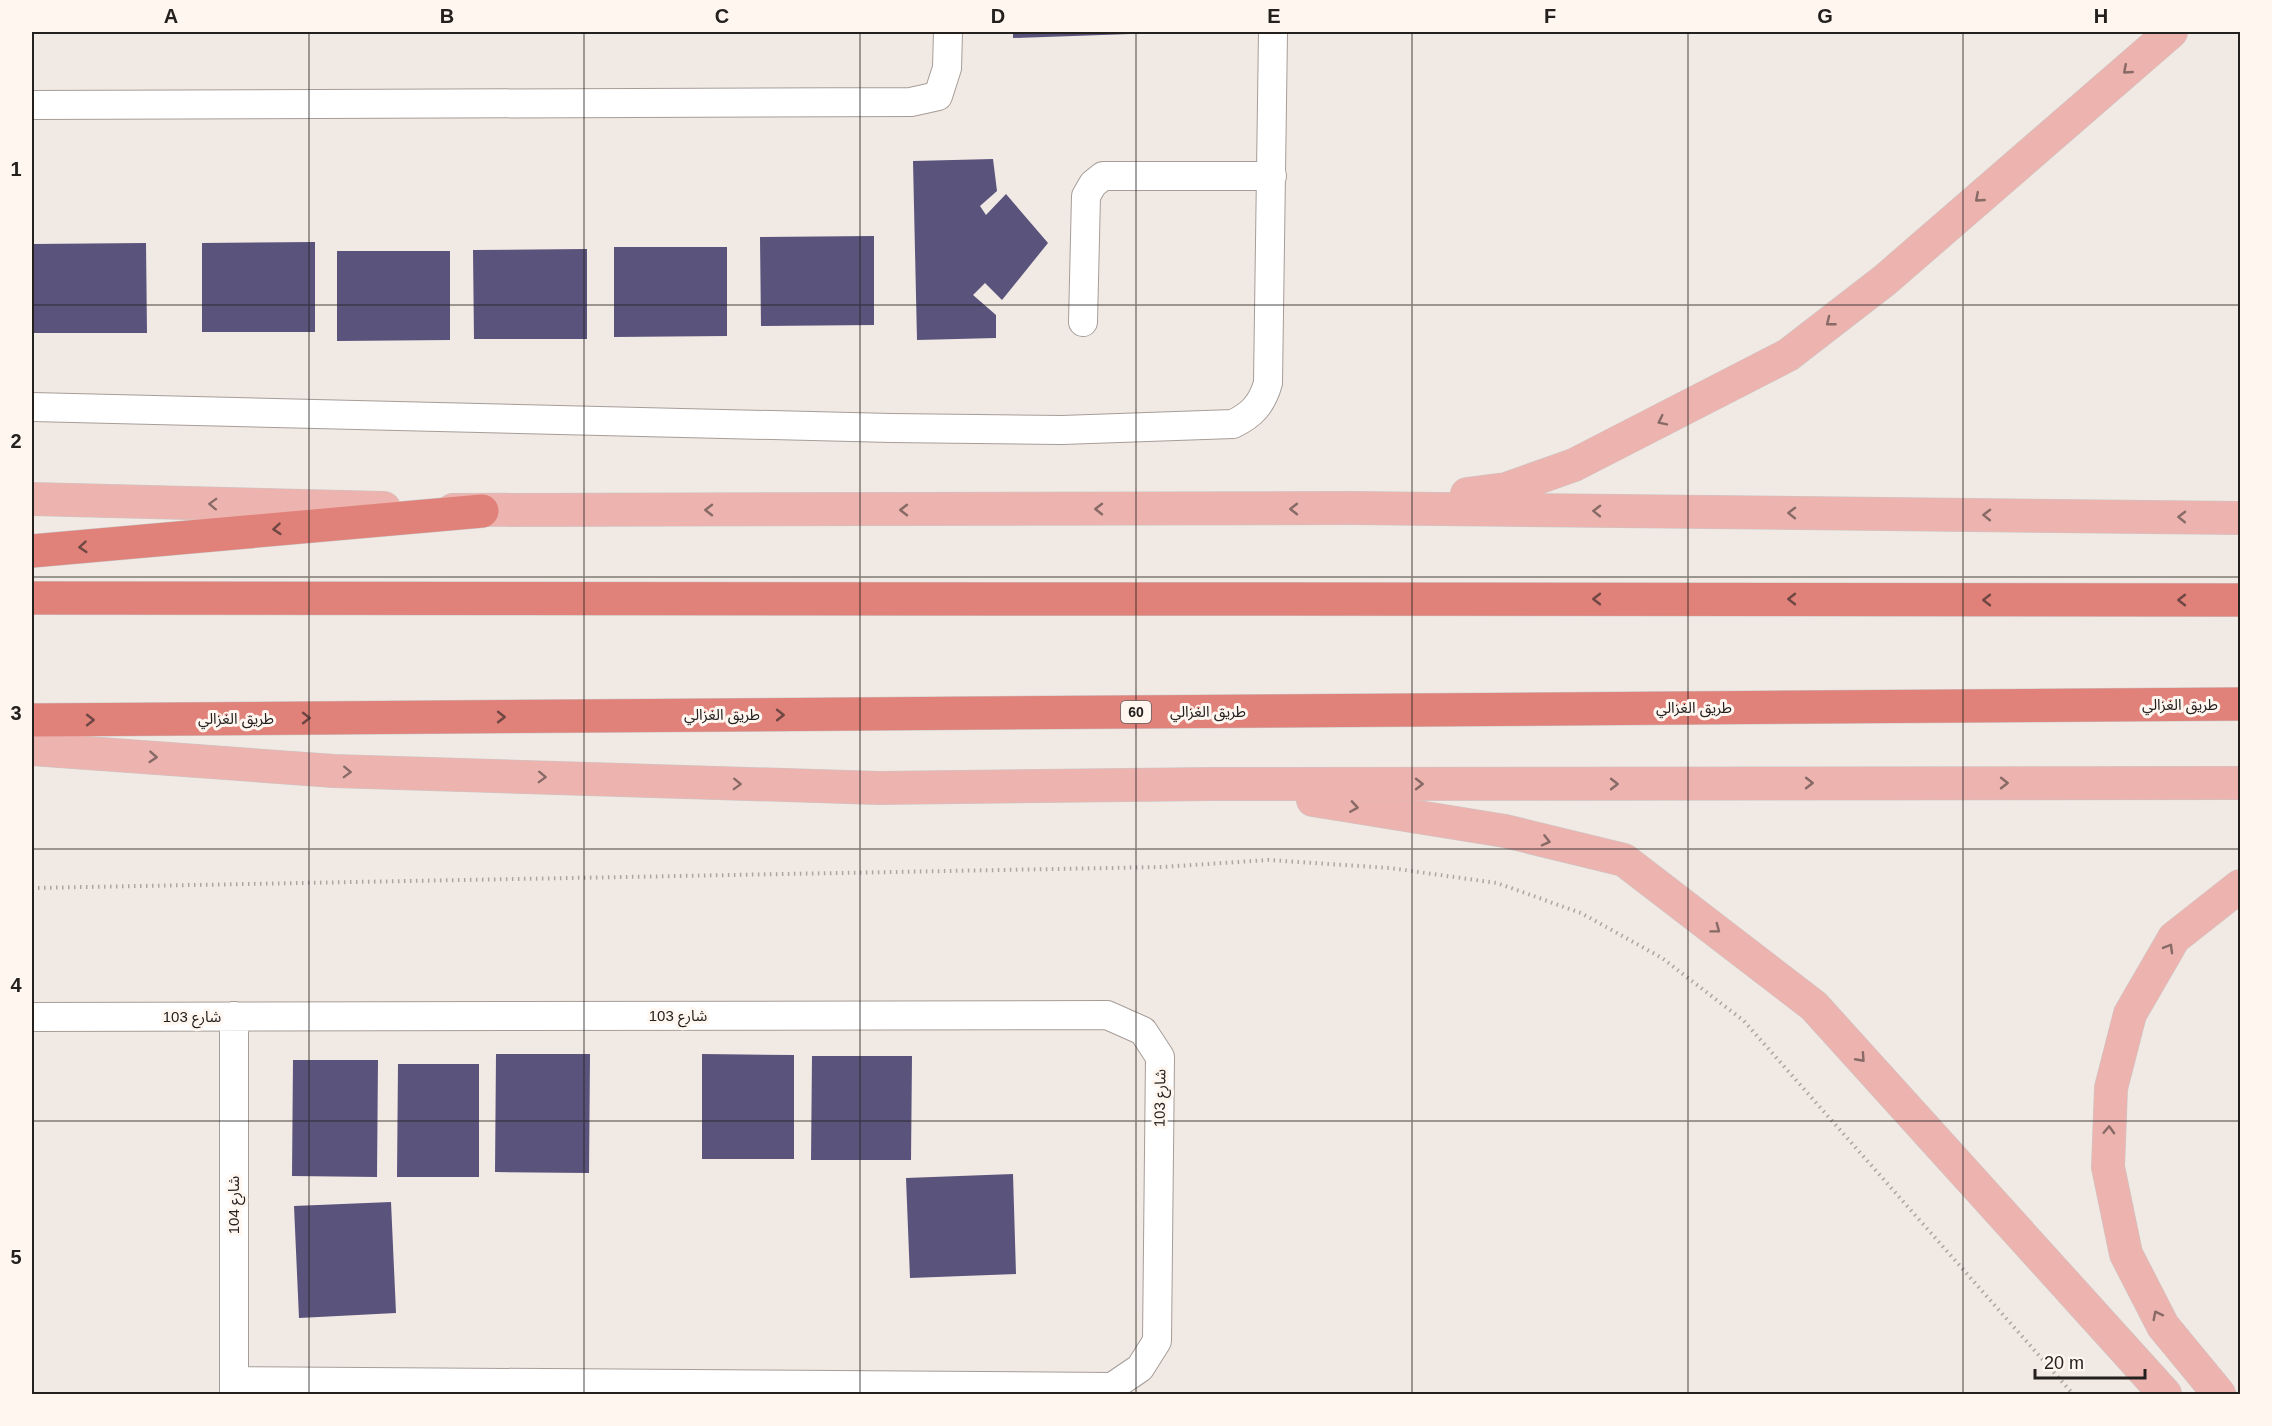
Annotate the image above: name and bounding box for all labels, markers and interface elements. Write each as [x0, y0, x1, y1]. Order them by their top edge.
text: A [164, 5, 178, 27]
text: B [440, 5, 454, 27]
text: C [715, 5, 729, 27]
text: D [991, 5, 1005, 27]
text: E [1267, 5, 1281, 27]
text: F [1544, 5, 1556, 27]
text: G [1817, 5, 1833, 27]
text: H [2094, 5, 2108, 27]
one-way arrow [2123, 63, 2134, 74]
text: 1 [10, 158, 22, 180]
one-way arrow [1976, 191, 1986, 202]
one-way arrow [1825, 315, 1836, 326]
one-way arrow [1658, 414, 1669, 426]
text: 2 [10, 430, 22, 452]
one-way arrow [209, 497, 218, 510]
one-way arrow [1290, 502, 1299, 515]
one-way arrow [1095, 503, 1104, 515]
one-way arrow [705, 504, 714, 516]
one-way arrow [900, 504, 909, 516]
one-way arrow [1593, 505, 1602, 517]
one-way arrow [1788, 507, 1797, 519]
one-way arrow [1983, 509, 1992, 521]
one-way arrow [2178, 511, 2187, 524]
one-way arrow [272, 522, 282, 535]
one-way arrow [78, 540, 87, 553]
one-way arrow [1593, 593, 1602, 605]
one-way arrow [1788, 593, 1797, 605]
one-way arrow [1983, 593, 1992, 606]
one-way arrow [2178, 594, 2187, 606]
street label: طريق الغزالي [2142, 696, 2218, 716]
street label: طريق الغزالي [1656, 699, 1732, 719]
road number: 60 [1121, 701, 1151, 723]
text: 3 [10, 702, 22, 724]
street label: طريق الغزالي [1170, 703, 1246, 723]
street label: طريق الغزالي [684, 706, 760, 726]
one-way arrow [775, 709, 784, 721]
street label: طريق الغزالي [198, 710, 274, 730]
one-way arrow [496, 711, 505, 723]
one-way arrow [301, 712, 310, 724]
one-way arrow [85, 713, 94, 726]
one-way arrow [148, 751, 157, 764]
one-way arrow [343, 766, 352, 778]
one-way arrow [538, 771, 547, 784]
one-way arrow [732, 777, 741, 790]
one-way arrow [1804, 777, 1813, 789]
one-way arrow [1999, 777, 2008, 789]
one-way arrow [1414, 778, 1423, 790]
one-way arrow [1609, 778, 1618, 790]
one-way arrow [1349, 800, 1358, 812]
one-way arrow [1540, 834, 1550, 846]
one-way arrow [1709, 921, 1720, 932]
one-way arrow [2161, 943, 2173, 954]
text: 4 [10, 974, 22, 996]
street label: شارع 103 [649, 1007, 707, 1028]
street label: شارع 103 [163, 1008, 221, 1029]
one-way arrow [1854, 1051, 1865, 1062]
street label: شارع 103 [1150, 1068, 1173, 1127]
one-way arrow [2103, 1125, 2116, 1134]
street label: شارع 104 [225, 1176, 246, 1234]
text: 5 [10, 1246, 22, 1268]
one-way arrow [2153, 1311, 2165, 1322]
scale bar [2035, 1342, 2144, 1380]
text: 20 m [2044, 1353, 2084, 1373]

